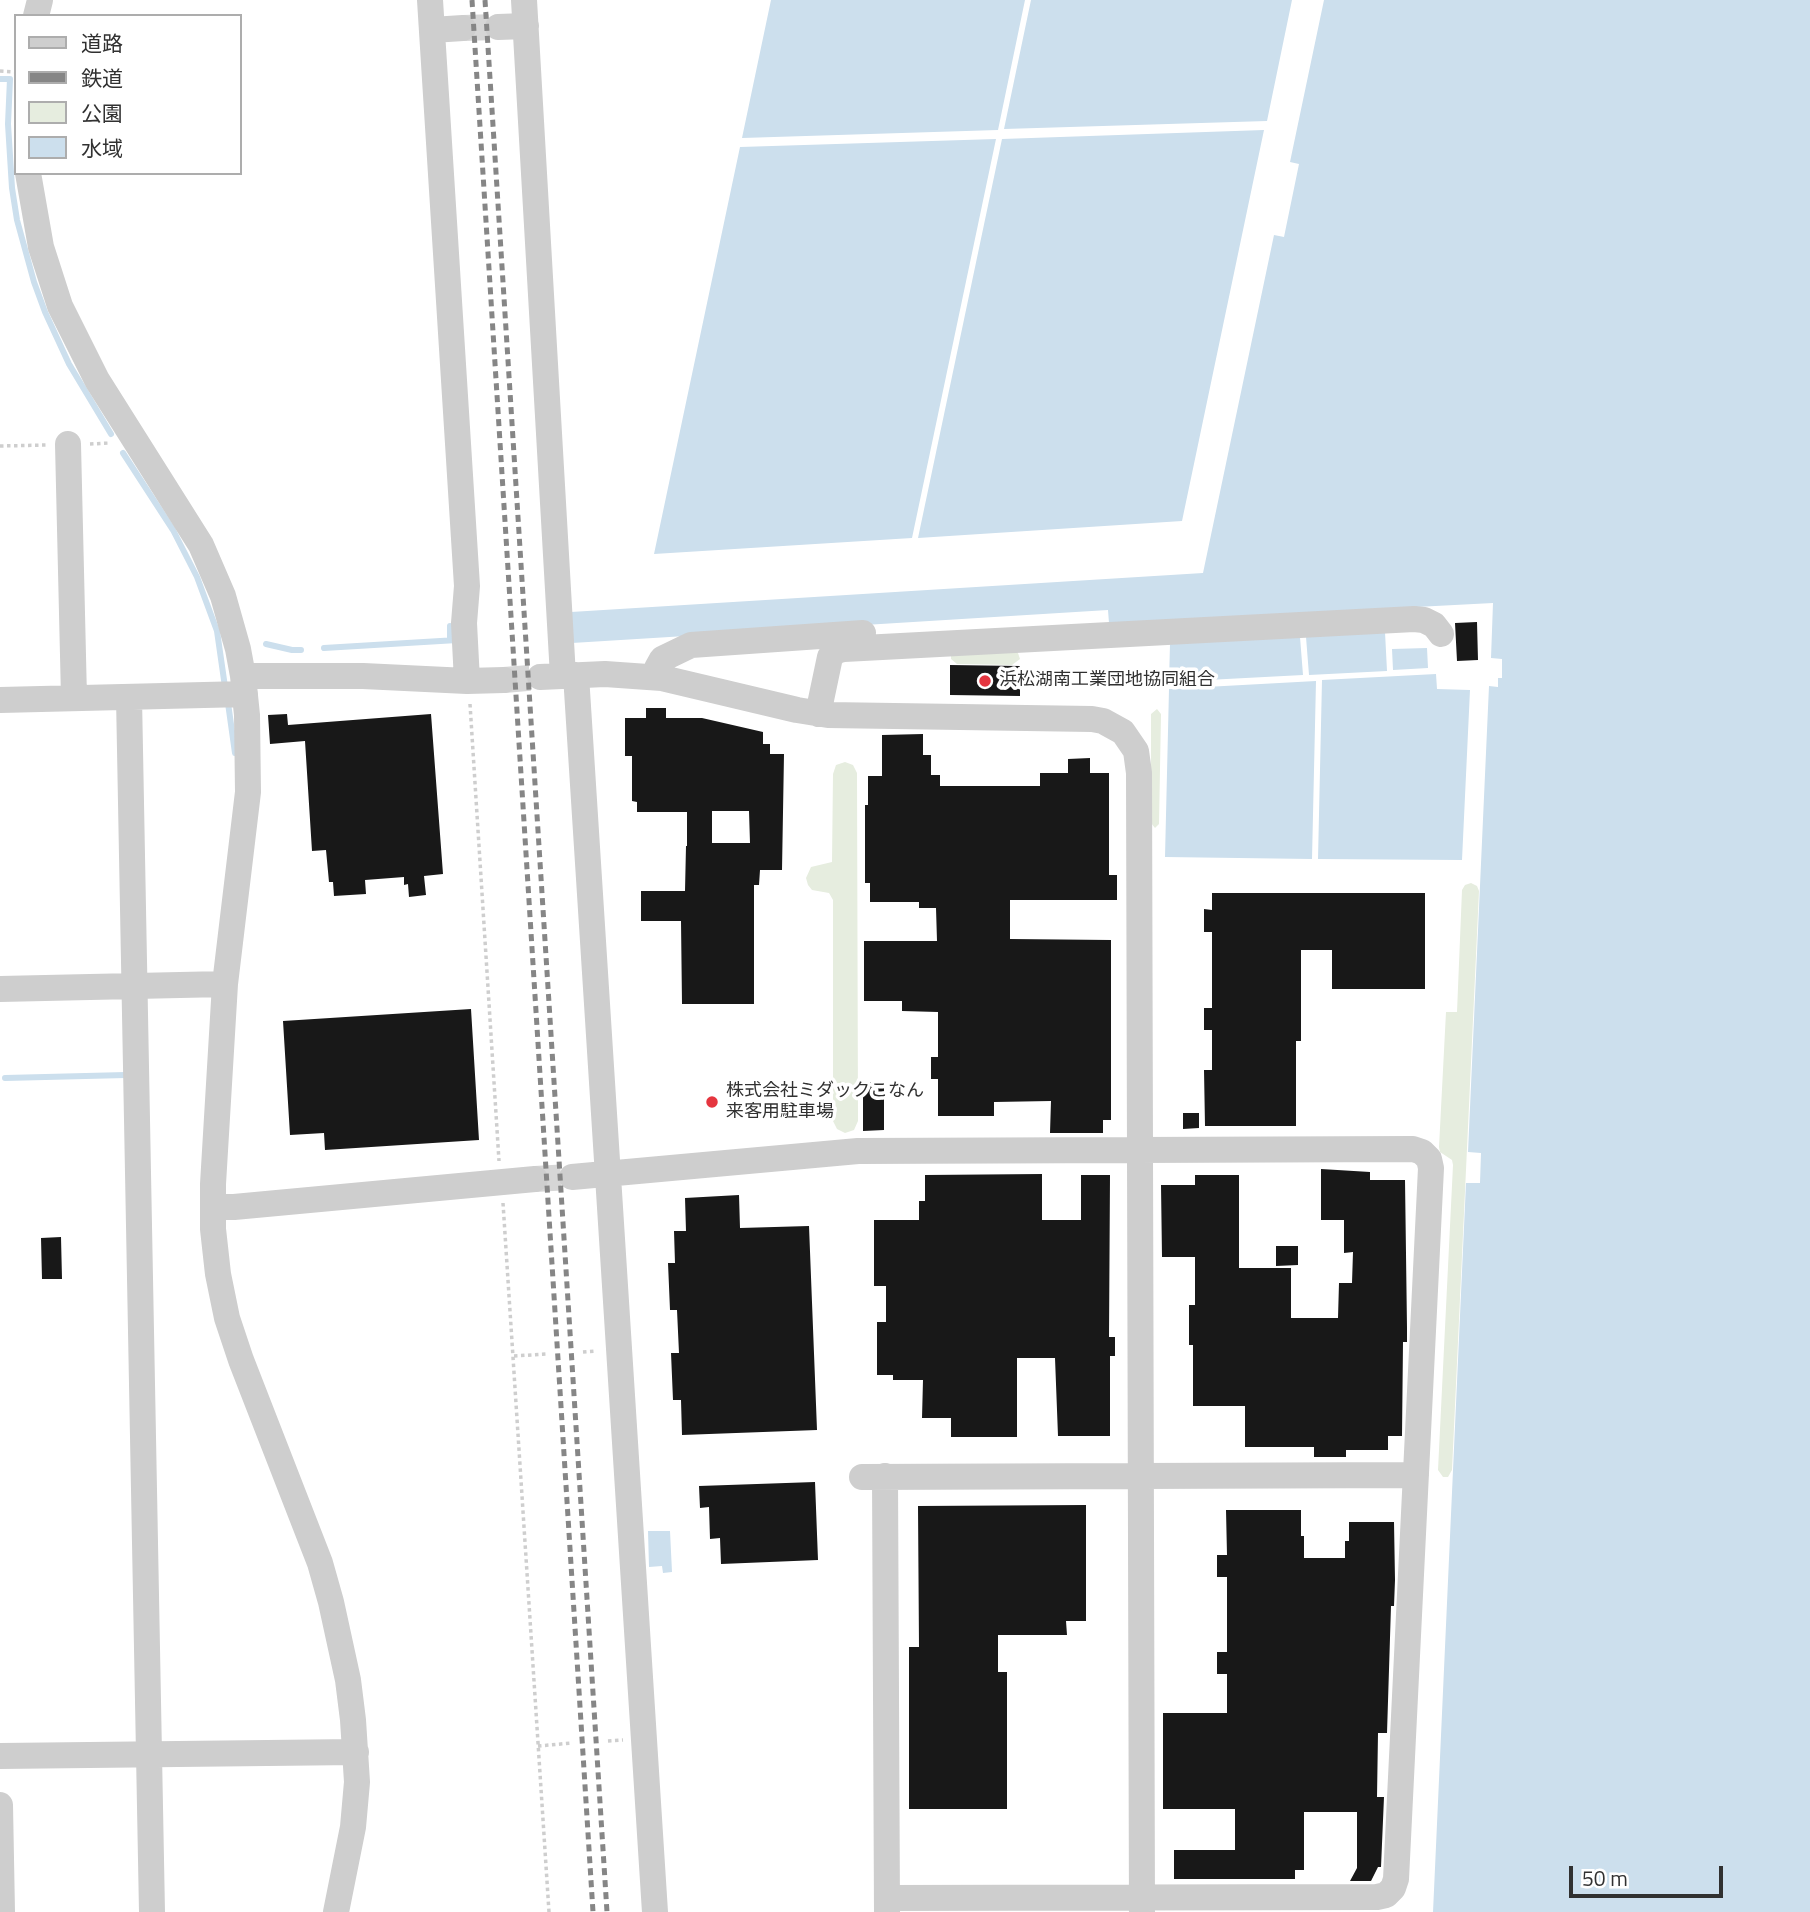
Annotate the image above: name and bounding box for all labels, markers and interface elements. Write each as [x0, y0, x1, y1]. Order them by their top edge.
legend [14, 14, 242, 175]
text: 道路 [81, 27, 123, 59]
text: 鉄道 [81, 62, 123, 94]
text: 公園 [81, 97, 123, 129]
text: 水域 [81, 132, 123, 164]
place label: 浜松湖南工業団地協同組合 [999, 670, 1215, 692]
marker: 浜松湖南工業団地協同組合 [977, 673, 993, 689]
place label: 株式会社ミダックこなん 来客用駐車場 [726, 1081, 924, 1124]
marker: 株式会社ミダックこなん 来客用駐車場 [704, 1094, 720, 1110]
scale bar [1572, 1853, 1726, 1897]
text: 50 m [1582, 1862, 1628, 1894]

